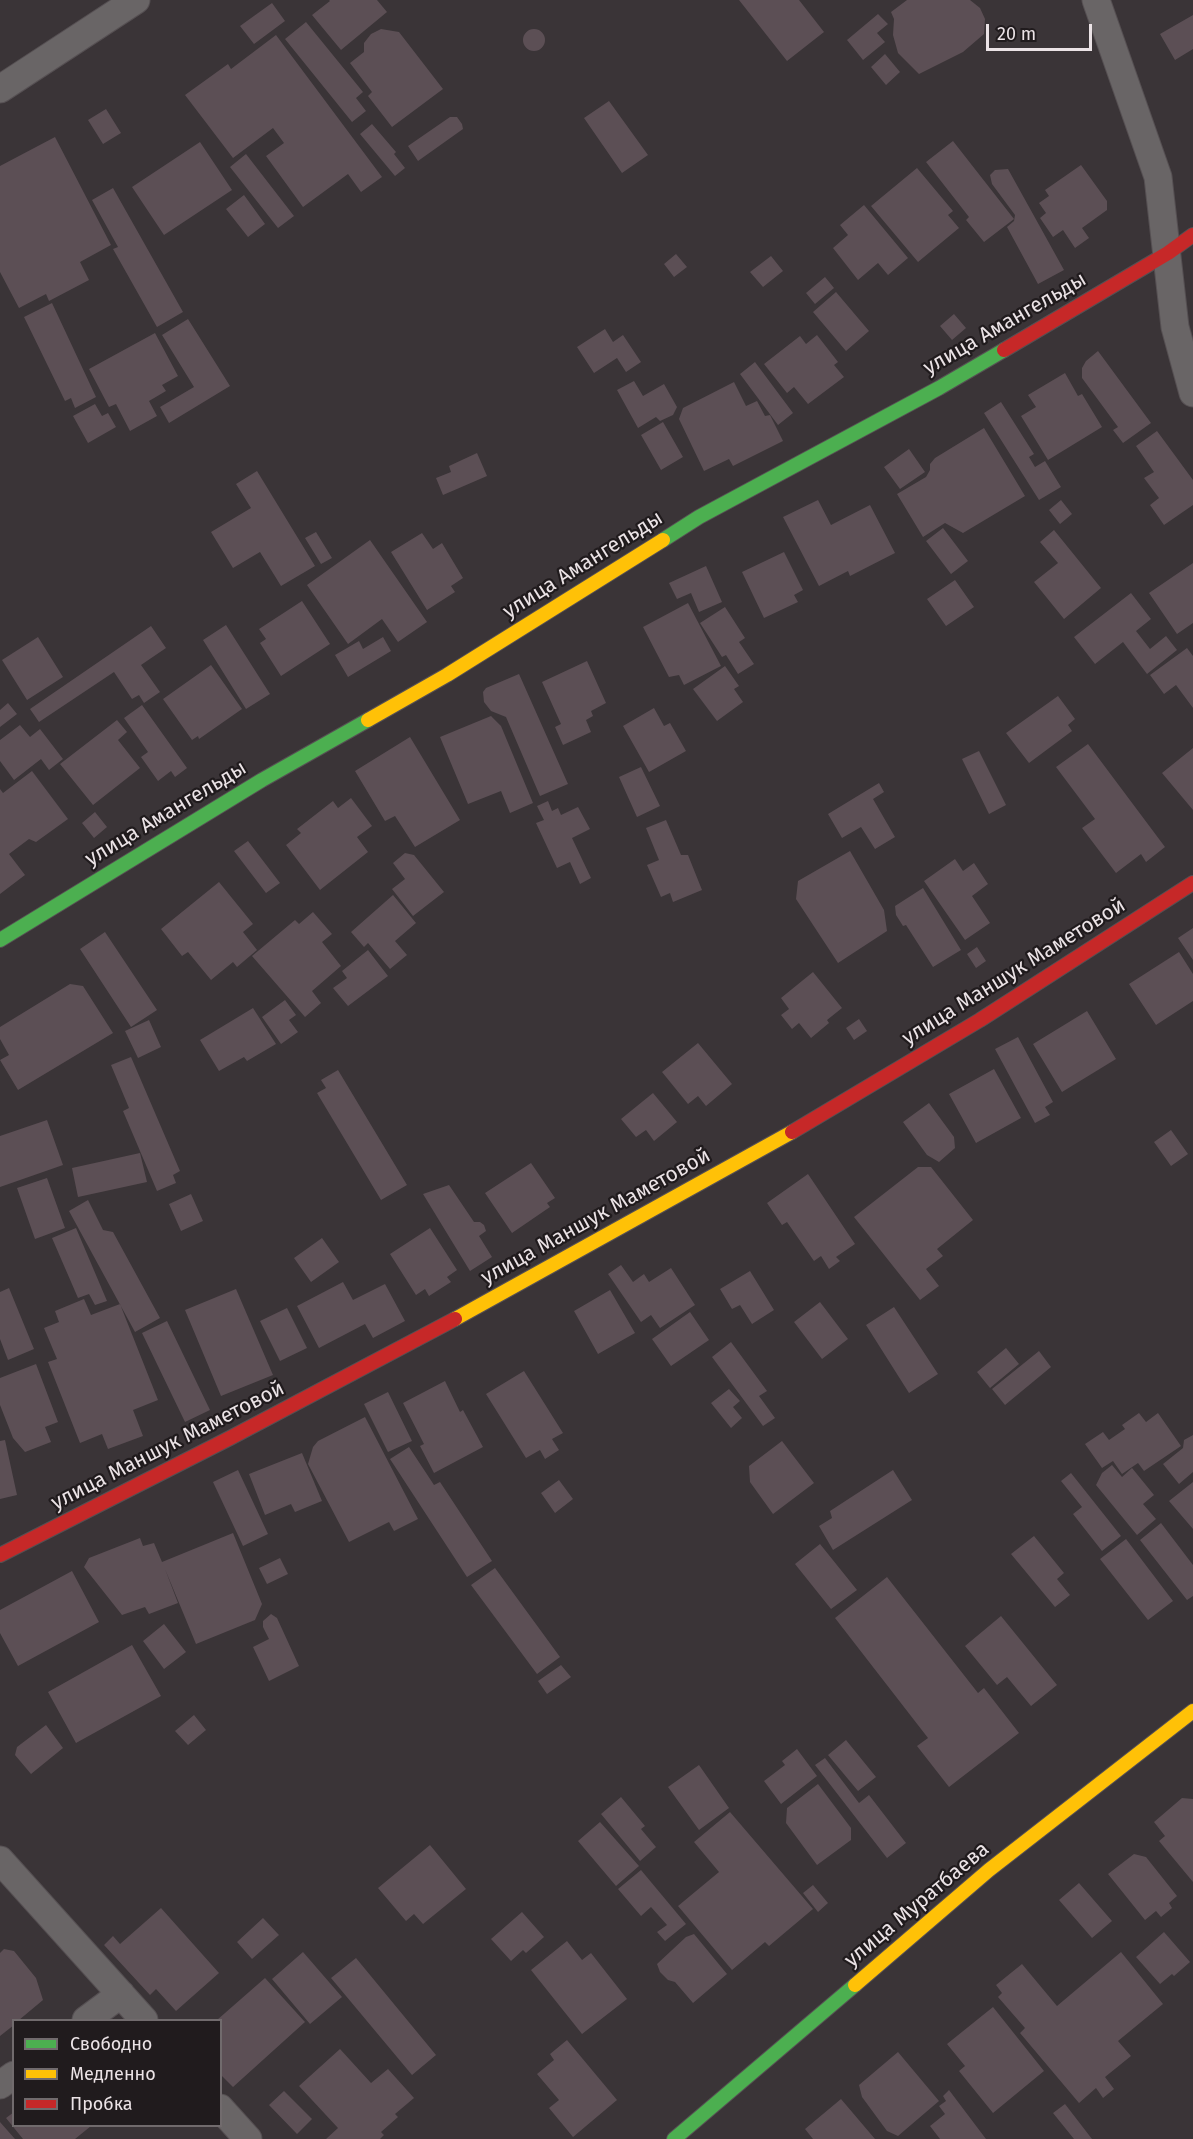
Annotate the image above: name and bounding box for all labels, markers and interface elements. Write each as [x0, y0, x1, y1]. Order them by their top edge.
scale bar [989, 12, 1096, 50]
text: 20 m [997, 23, 1036, 45]
street label: улица Амангельды [919, 267, 1091, 381]
street label: улица Амангельды [498, 506, 668, 624]
street label: улица Амангельды [81, 756, 251, 872]
street label: улица Маншук Маметовой [898, 893, 1130, 1051]
street label: улица Маншук Маметовой [477, 1143, 715, 1291]
street label: улица Маншук Маметовой [47, 1376, 289, 1516]
street label: улица Муратбаева [840, 1837, 994, 1973]
legend [12, 2019, 222, 2127]
text: Свободно [70, 2033, 152, 2055]
text: Медленно [70, 2063, 156, 2085]
text: Пробка [70, 2093, 133, 2115]

